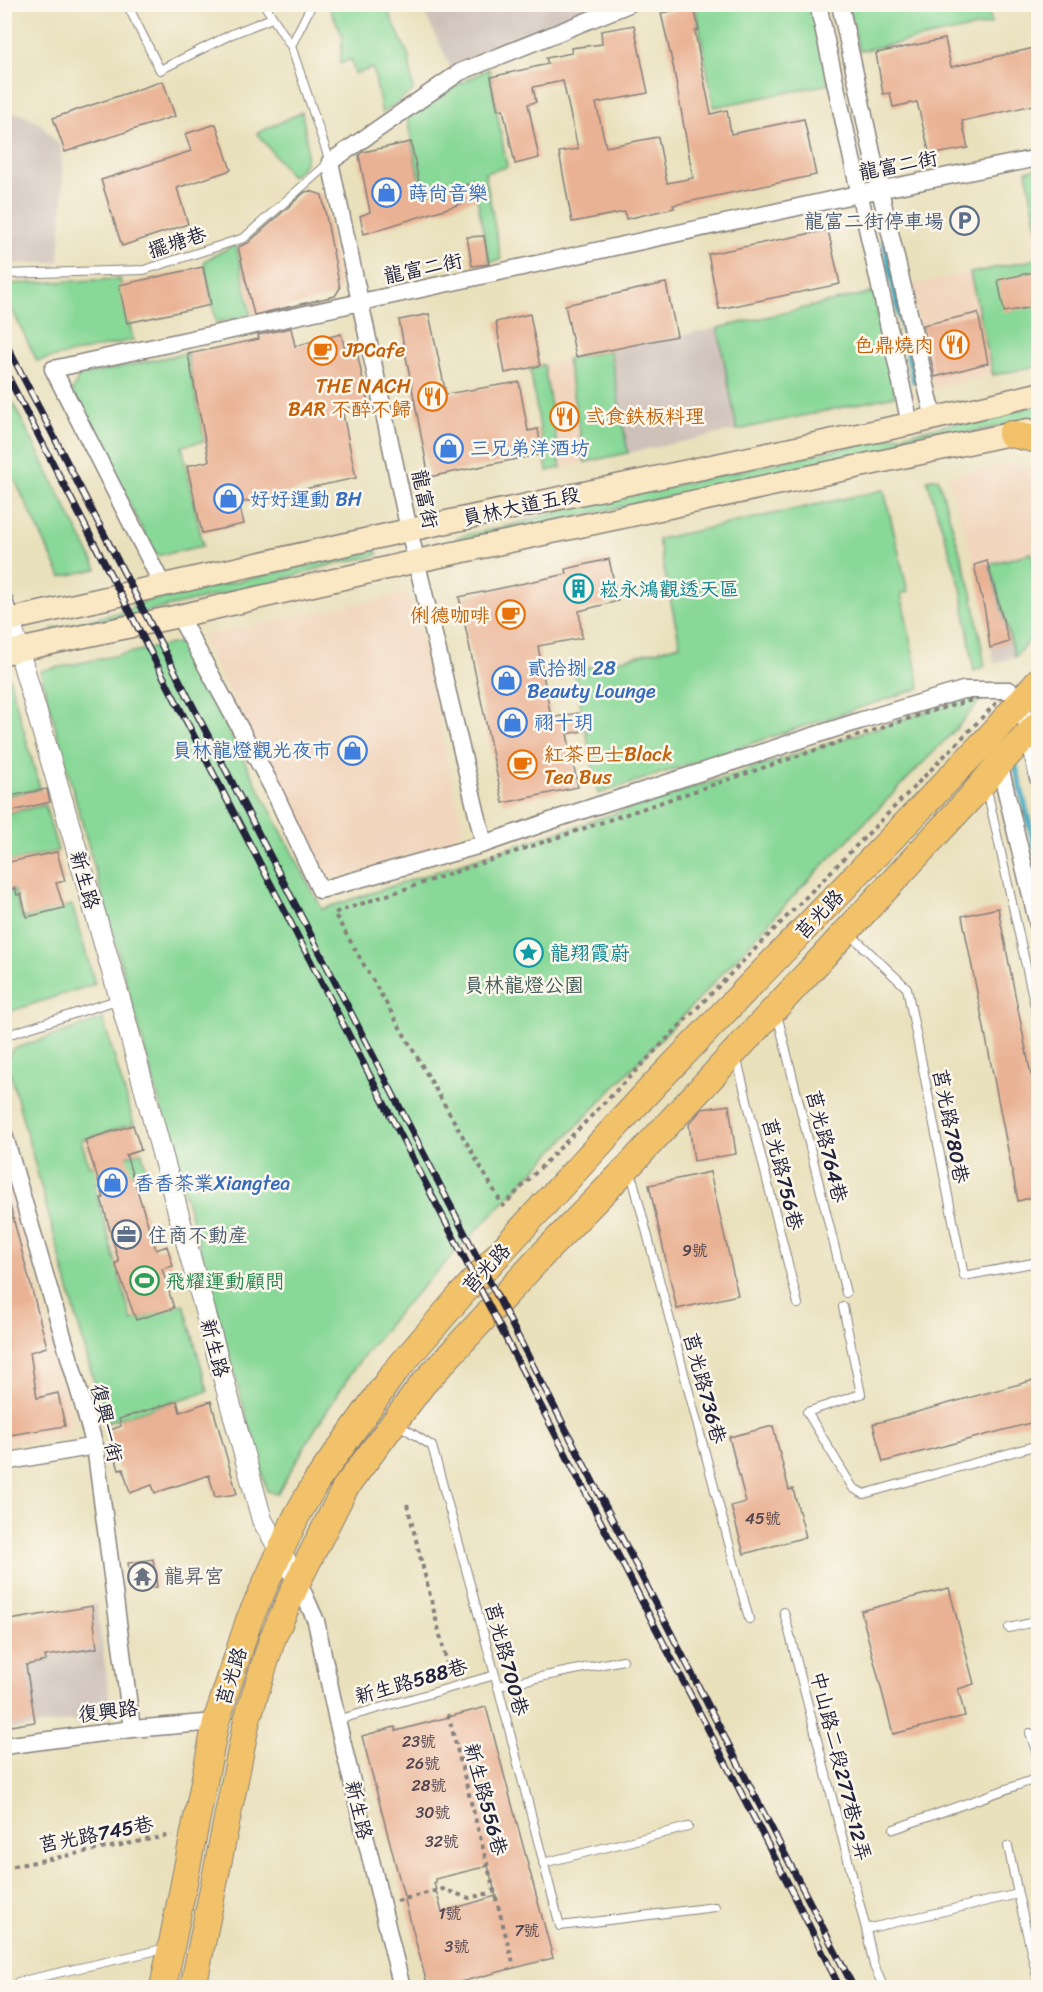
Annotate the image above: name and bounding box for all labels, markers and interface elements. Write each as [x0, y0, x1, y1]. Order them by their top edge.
street label: 龍富二街 [855, 141, 941, 190]
place label: 蒔尚音樂 [408, 176, 488, 211]
shop icon: 蒔尚音樂 [371, 177, 403, 209]
place label: 龍富二街停車場 [804, 204, 944, 239]
parking icon: 龍富二街停車場 [949, 205, 981, 237]
street label: 擺塘巷 [143, 216, 212, 268]
street label: 龍富二街 [380, 243, 466, 294]
place label: 色鼎燒肉 [854, 328, 934, 363]
restaurant icon: 色鼎燒肉 [939, 329, 971, 361]
place label: JPCafe [342, 333, 405, 368]
cafe icon: JPCafe [306, 334, 338, 366]
place label: THE NACH BAR 不醉不歸 [288, 369, 411, 427]
restaurant icon: THE NACH BAR 不醉不歸 [416, 381, 448, 413]
place label: 弎食鉄板料理 [585, 399, 705, 434]
restaurant icon: 弎食鉄板料理 [548, 400, 580, 432]
place label: 三兄弟洋酒坊 [470, 431, 590, 466]
shop icon: 三兄弟洋酒坊 [433, 432, 465, 464]
street label: 龍富街 [401, 466, 448, 532]
street label: 員林大道五段 [459, 477, 583, 536]
place label: 好好運動 BH [250, 482, 362, 517]
shop icon: 好好運動 BH [213, 483, 245, 515]
place label: 崧永鴻觀透天區 [599, 572, 739, 607]
building icon: 崧永鴻觀透天區 [562, 573, 594, 605]
place label: 俐德咖啡 [410, 598, 490, 633]
cafe icon: 俐德咖啡 [495, 599, 527, 631]
place label: 貳拾捌 28 Beauty Lounge [527, 651, 656, 709]
shop icon: 貳拾捌 28 Beauty Lounge [490, 664, 522, 696]
place label: 祤十玥 [534, 705, 594, 740]
shop icon: 祤十玥 [497, 706, 529, 738]
place label: 員林龍燈觀光夜市 [172, 733, 332, 768]
shop icon: 員林龍燈觀光夜市 [337, 734, 369, 766]
place label: 紅茶巴士Black Tea Bus [544, 737, 673, 795]
cafe icon: 紅茶巴士Black Tea Bus [507, 749, 539, 781]
street label: 新生路 [59, 846, 110, 915]
street label: 莒光路 [786, 880, 853, 948]
place label: 龍翔霞蔚 [550, 936, 630, 971]
place icon: 龍翔霞蔚 [513, 937, 545, 969]
park label: 員林龍燈公園 [464, 968, 584, 1003]
street label: 莒光路780巷 [922, 1066, 979, 1187]
street label: 莒光路764巷 [796, 1086, 858, 1207]
street label: 莒光路756巷 [752, 1114, 814, 1235]
place label: 香香茶業Xiangtea [134, 1166, 290, 1201]
shop icon: 香香茶業Xiangtea [97, 1167, 129, 1199]
place label: 住商不動產 [148, 1218, 248, 1253]
office icon: 住商不動產 [111, 1219, 143, 1251]
street label: 莒光路 [453, 1234, 520, 1302]
house number: 9號 [682, 1236, 708, 1265]
place label: 飛耀運動顧問 [165, 1264, 285, 1299]
sports icon: 飛耀運動顧問 [128, 1265, 160, 1297]
street label: 新生路 [190, 1315, 239, 1383]
street label: 莒光路736巷 [673, 1329, 736, 1449]
street label: 復興一街 [80, 1380, 133, 1466]
house number: 45號 [745, 1504, 781, 1533]
place label: 龍昇宮 [164, 1559, 224, 1594]
temple icon: 龍昇宮 [127, 1560, 159, 1592]
street label: 莒光路700巷 [475, 1598, 539, 1721]
street label: 莒光路 [206, 1641, 258, 1710]
street label: 新生路588巷 [350, 1648, 473, 1714]
street label: 中山路二段277巷12弄 [800, 1668, 881, 1865]
street label: 復興路 [76, 1690, 141, 1733]
house number: 23號 [402, 1727, 436, 1756]
street label: 新生路556巷 [454, 1739, 518, 1861]
house number: 26號 [406, 1749, 440, 1778]
house number: 28號 [412, 1771, 446, 1800]
street label: 新生路 [335, 1777, 383, 1844]
house number: 30號 [416, 1798, 450, 1827]
street label: 莒光路745巷 [36, 1806, 157, 1863]
house number: 32號 [425, 1827, 459, 1856]
house number: 1號 [439, 1899, 461, 1928]
house number: 7號 [514, 1916, 540, 1945]
house number: 3號 [445, 1932, 469, 1961]

